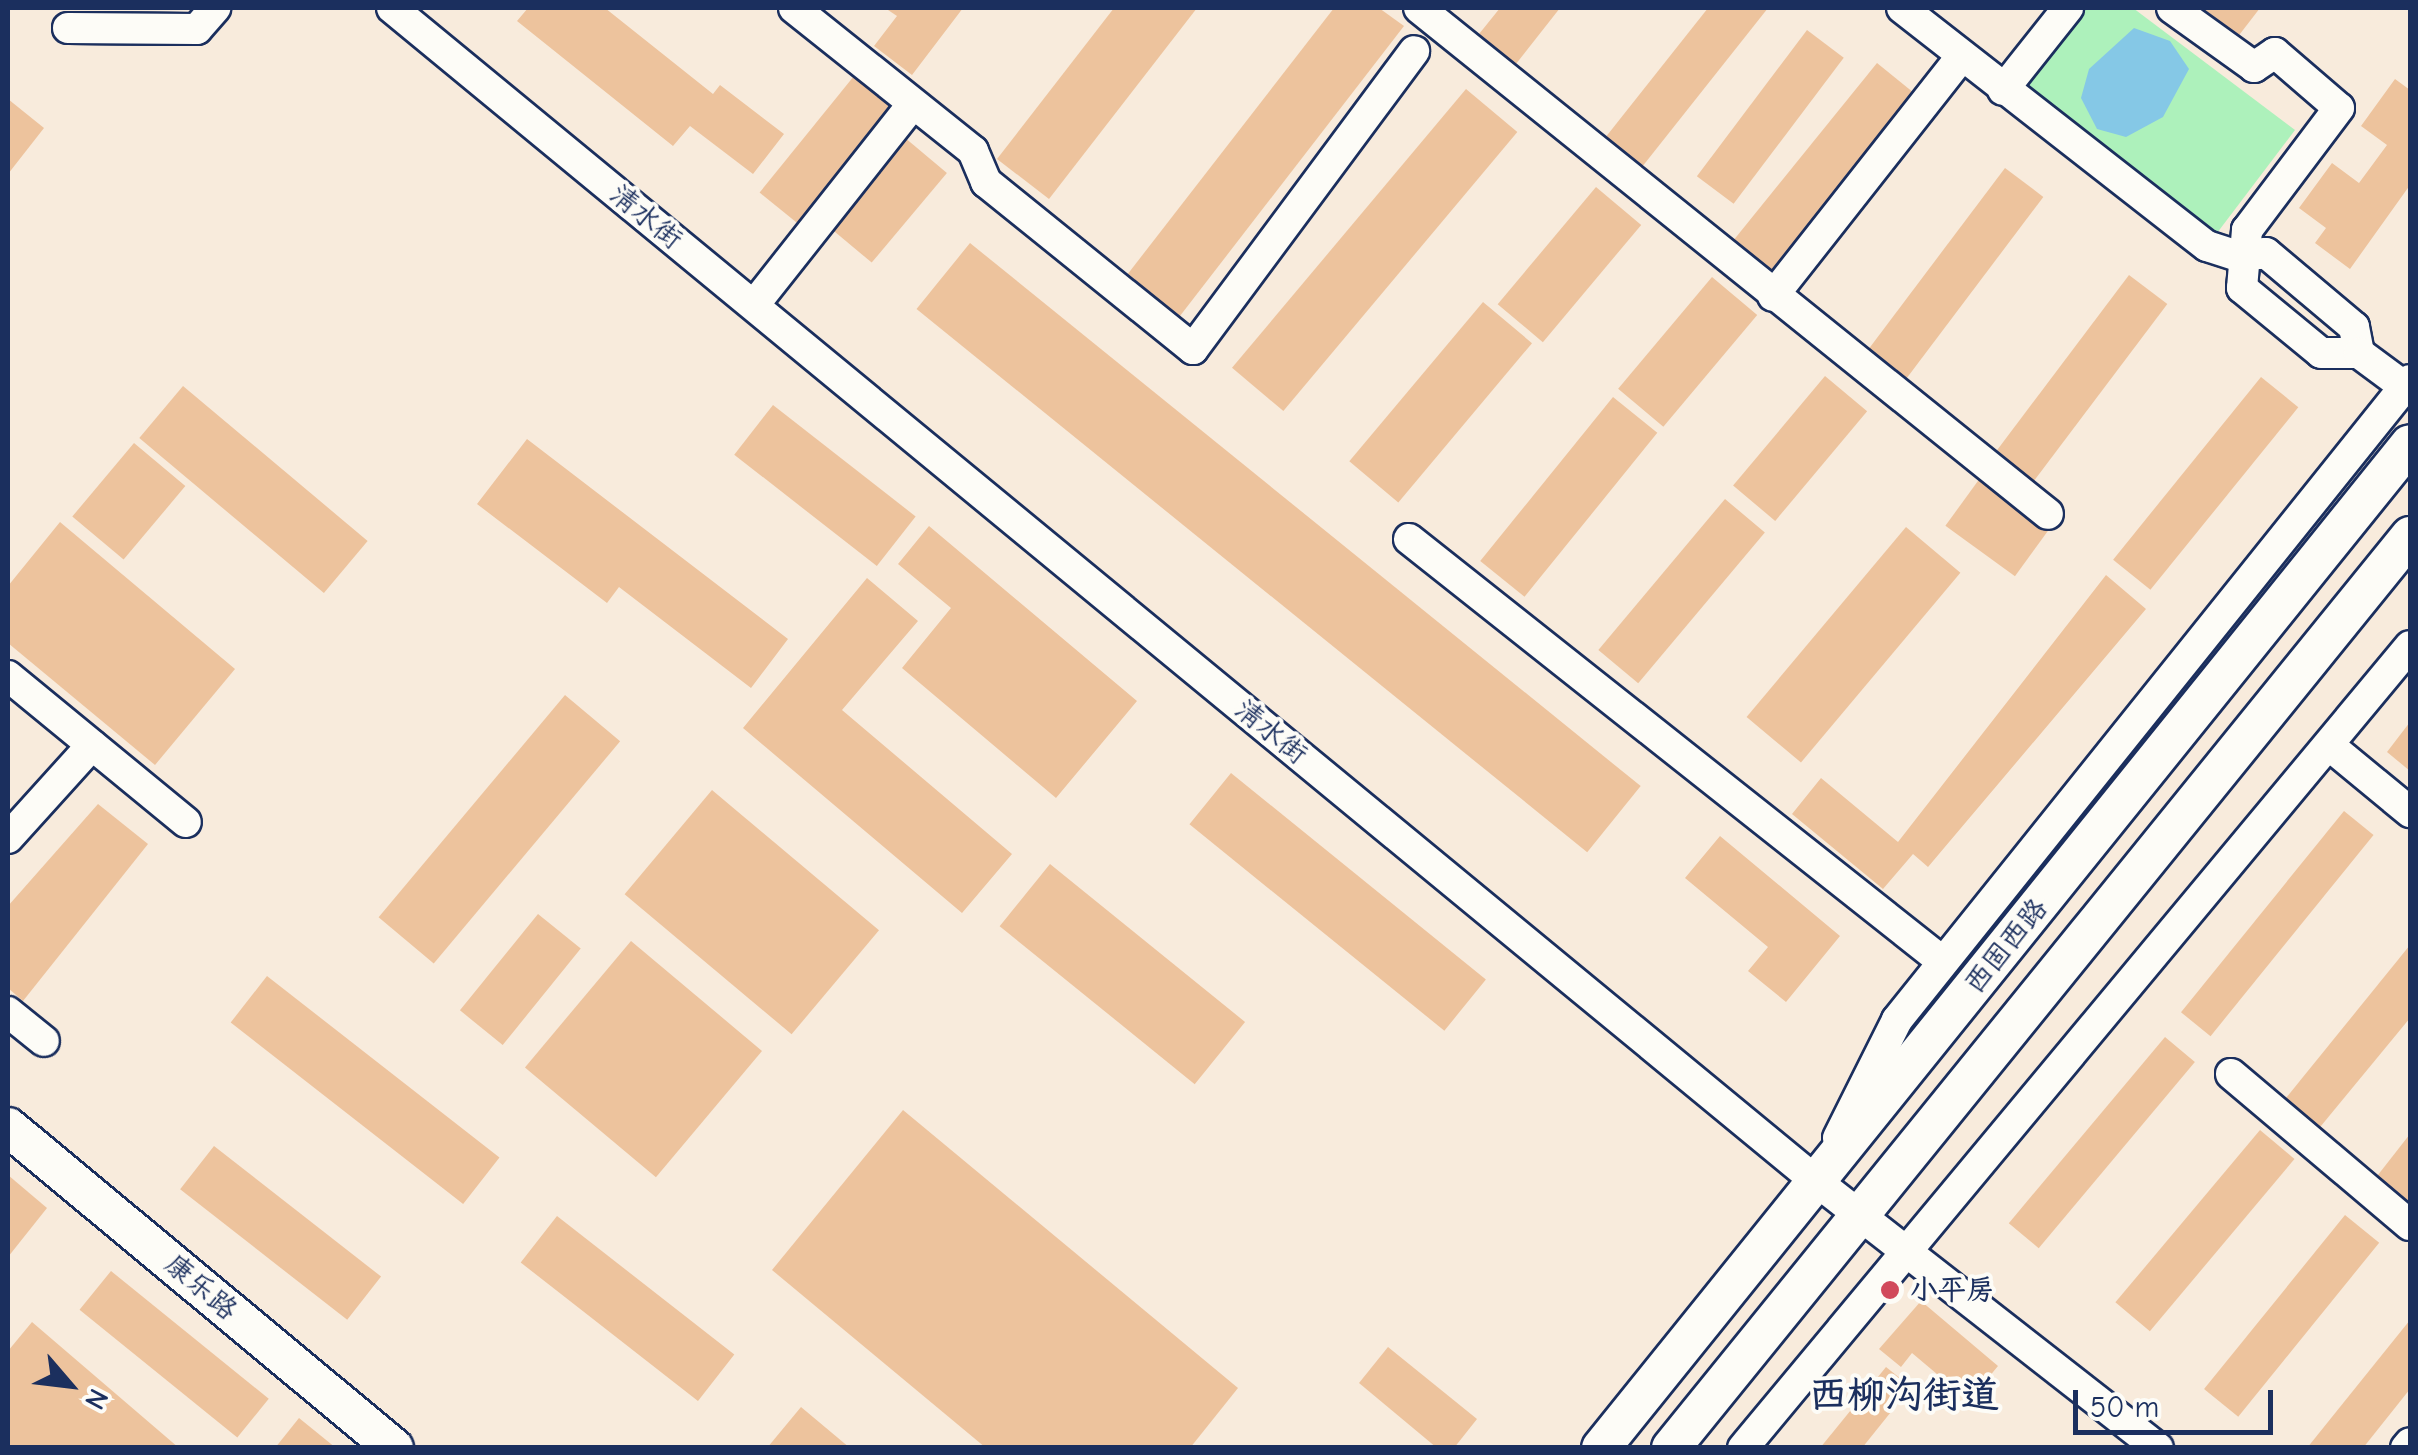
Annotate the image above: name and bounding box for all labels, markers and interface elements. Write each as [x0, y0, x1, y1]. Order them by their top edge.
street label: 清水街 [603, 178, 689, 256]
street label: 清水街 [1228, 693, 1314, 771]
street label: 西固西路 [1958, 892, 2054, 1000]
street label: 康乐路 [158, 1247, 244, 1327]
place label: 小平房 [1910, 1273, 1994, 1307]
marker: 小平房 [1879, 1279, 1901, 1301]
north arrow [20, 1335, 120, 1435]
scale bar [2078, 1370, 2278, 1432]
district label: 西柳沟街道 [1809, 1373, 1999, 1419]
text: N [78, 1384, 115, 1415]
text: 50 m [2090, 1390, 2159, 1425]

